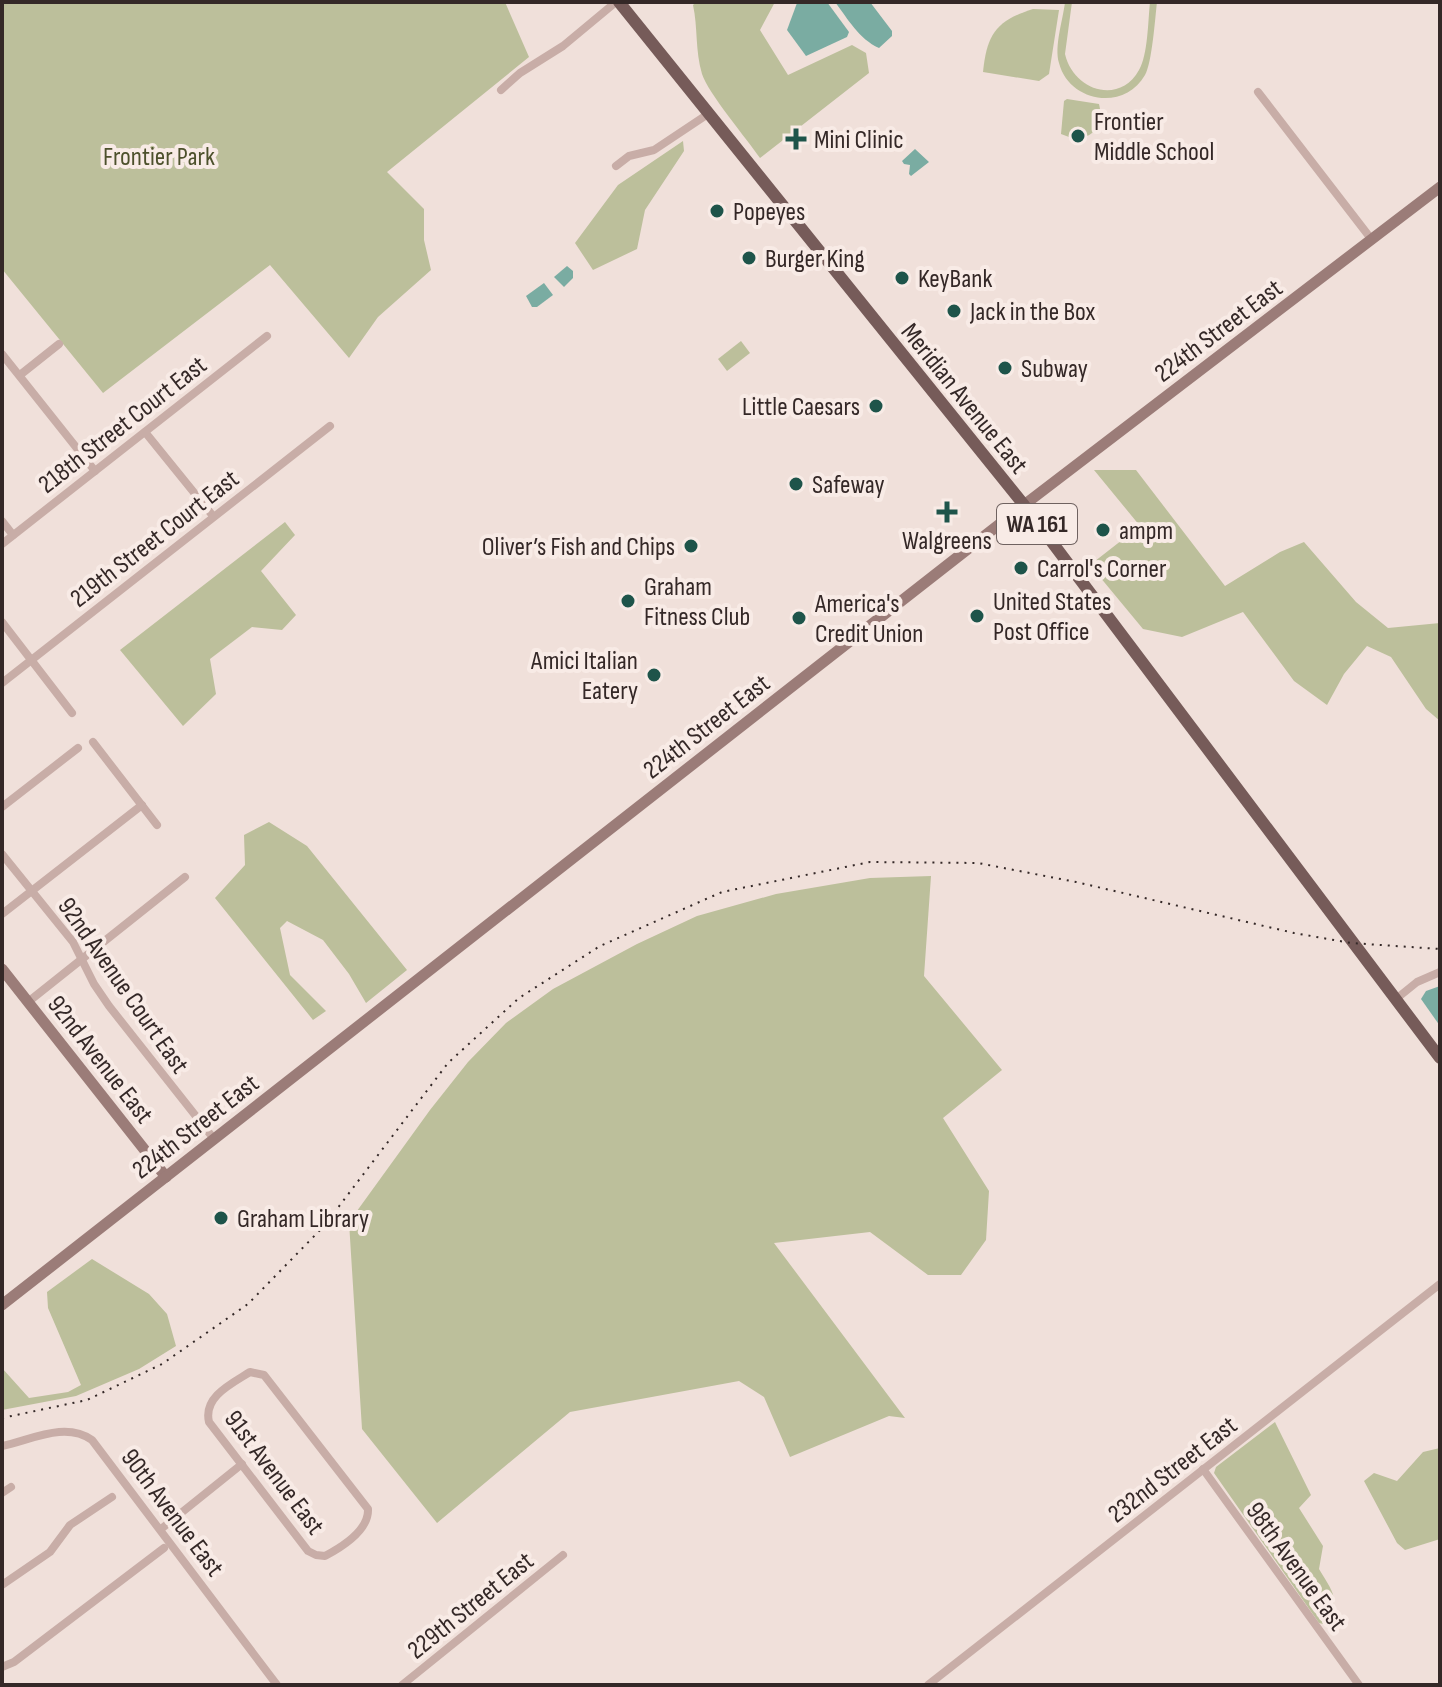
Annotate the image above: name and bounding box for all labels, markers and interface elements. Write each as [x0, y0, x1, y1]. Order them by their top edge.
place label: Frontier Middle School [1094, 107, 1214, 168]
place label: Mini Clinic [814, 125, 904, 156]
marker: Frontier Middle School [1069, 127, 1087, 145]
marker: Mini Clinic [785, 128, 807, 150]
park label: Frontier Park [103, 142, 215, 173]
place label: Popeyes [733, 197, 805, 228]
marker: Popeyes [708, 202, 726, 220]
place label: Burger King [765, 244, 865, 275]
marker: Burger King [740, 249, 758, 267]
place label: KeyBank [918, 264, 992, 295]
marker: KeyBank [893, 269, 911, 287]
street label: 224th Street East [1149, 273, 1289, 389]
place label: Jack in the Box [969, 297, 1096, 328]
marker: Jack in the Box [945, 302, 963, 320]
street label: Meridian Avenue East [894, 318, 1034, 480]
street label: 218th Street Court East [33, 350, 213, 500]
place label: Subway [1021, 354, 1088, 385]
marker: Subway [996, 359, 1014, 377]
place label: Little Caesars [742, 392, 860, 423]
marker: Little Caesars [867, 397, 885, 415]
street label: 219th Street Court East [65, 464, 245, 615]
place label: Safeway [812, 470, 885, 501]
marker: Safeway [787, 475, 805, 493]
marker: Walgreens [938, 503, 956, 521]
road number: WA 161 [997, 504, 1077, 544]
place label: ampm [1119, 516, 1173, 547]
marker: ampm [1094, 521, 1112, 539]
place label: Walgreens [902, 526, 992, 557]
place label: Oliver’s Fish and Chips [482, 532, 675, 563]
marker: Oliver’s Fish and Chips [682, 537, 700, 555]
place label: Carrol's Corner [1037, 554, 1167, 585]
marker: Carrol's Corner [1012, 559, 1030, 577]
place label: Graham Fitness Club [644, 572, 750, 633]
place label: United States Post Office [993, 587, 1111, 648]
place label: America's Credit Union [814, 589, 924, 650]
marker: Graham Fitness Club [619, 592, 637, 610]
marker: United States Post Office [968, 607, 986, 625]
marker: America's Credit Union [790, 609, 808, 627]
place label: Amici Italian Eatery [530, 646, 638, 707]
marker: Amici Italian Eatery [645, 666, 663, 684]
street label: 224th Street East [638, 668, 776, 786]
street label: 92nd Avenue Court East [51, 892, 195, 1080]
street label: 92nd Avenue East [40, 990, 159, 1130]
street label: 224th Street East [127, 1068, 265, 1186]
place label: Graham Library [237, 1204, 369, 1235]
marker: Graham Library [212, 1209, 230, 1227]
street label: 91st Avenue East [217, 1405, 331, 1541]
street label: 232nd Street East [1102, 1410, 1244, 1530]
street label: 90th Avenue East [114, 1443, 230, 1583]
street label: 98th Avenue East [1239, 1497, 1353, 1637]
street label: 229th Street East [402, 1546, 540, 1666]

